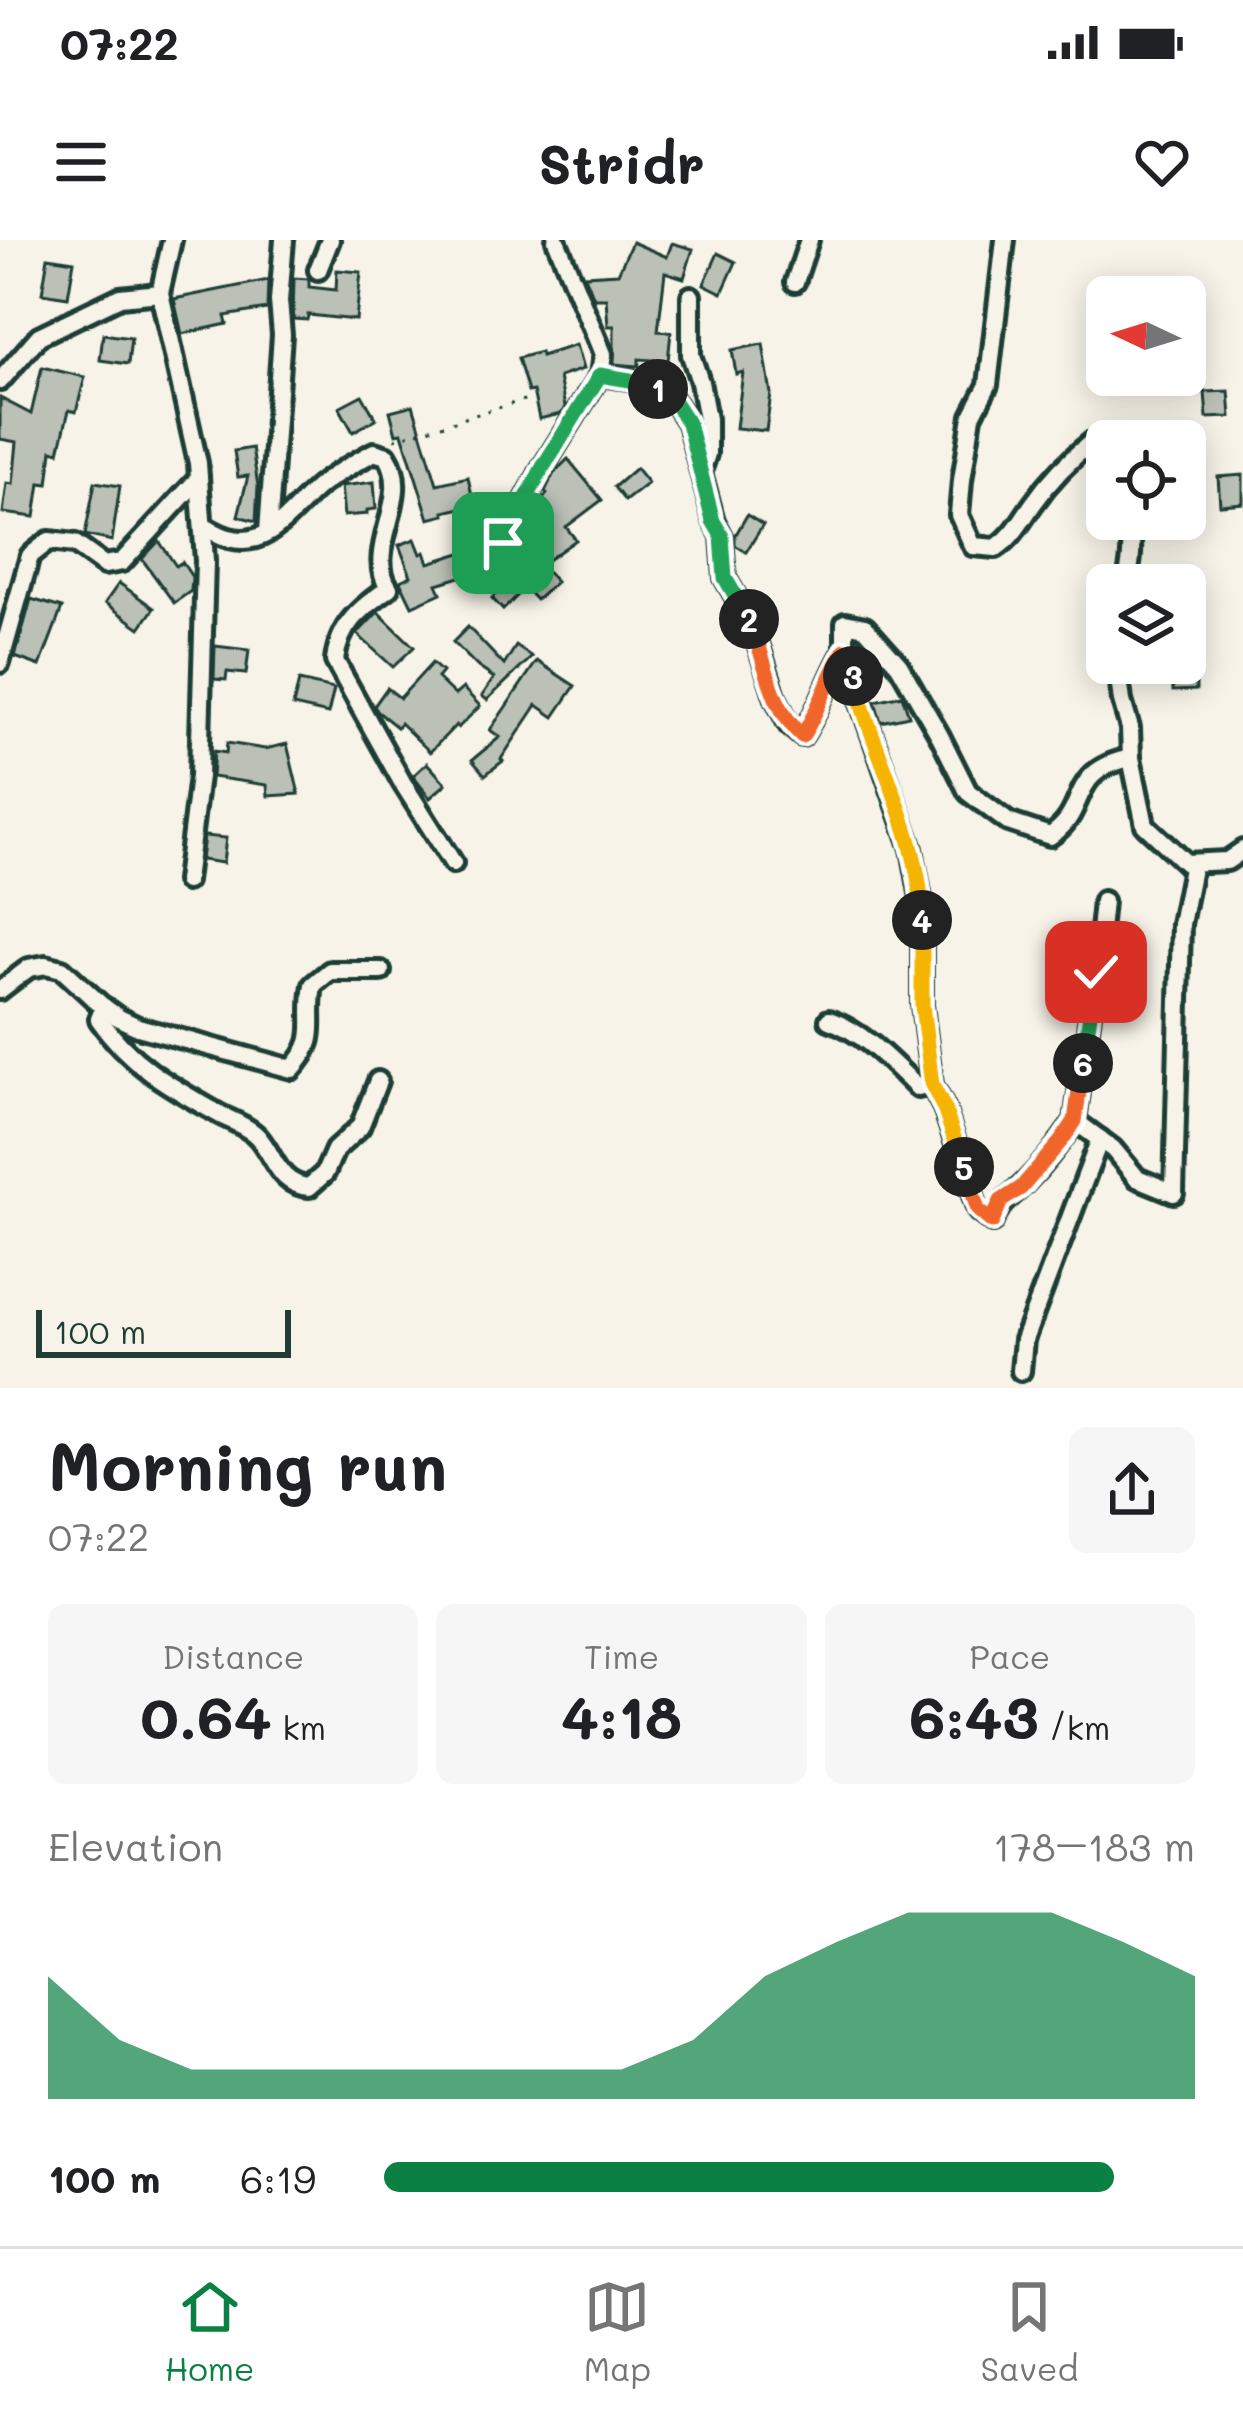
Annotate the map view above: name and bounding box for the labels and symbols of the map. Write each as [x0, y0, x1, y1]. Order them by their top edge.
north arrow [1086, 276, 1206, 396]
pin: 1 [628, 359, 688, 419]
pin [452, 492, 554, 594]
pin: 2 [719, 589, 779, 649]
pin: 3 [823, 646, 883, 706]
pin: 4 [892, 890, 952, 950]
pin [1045, 921, 1147, 1023]
pin: 6 [1053, 1033, 1113, 1093]
pin: 5 [934, 1137, 994, 1197]
scale bar [36, 1304, 291, 1357]

